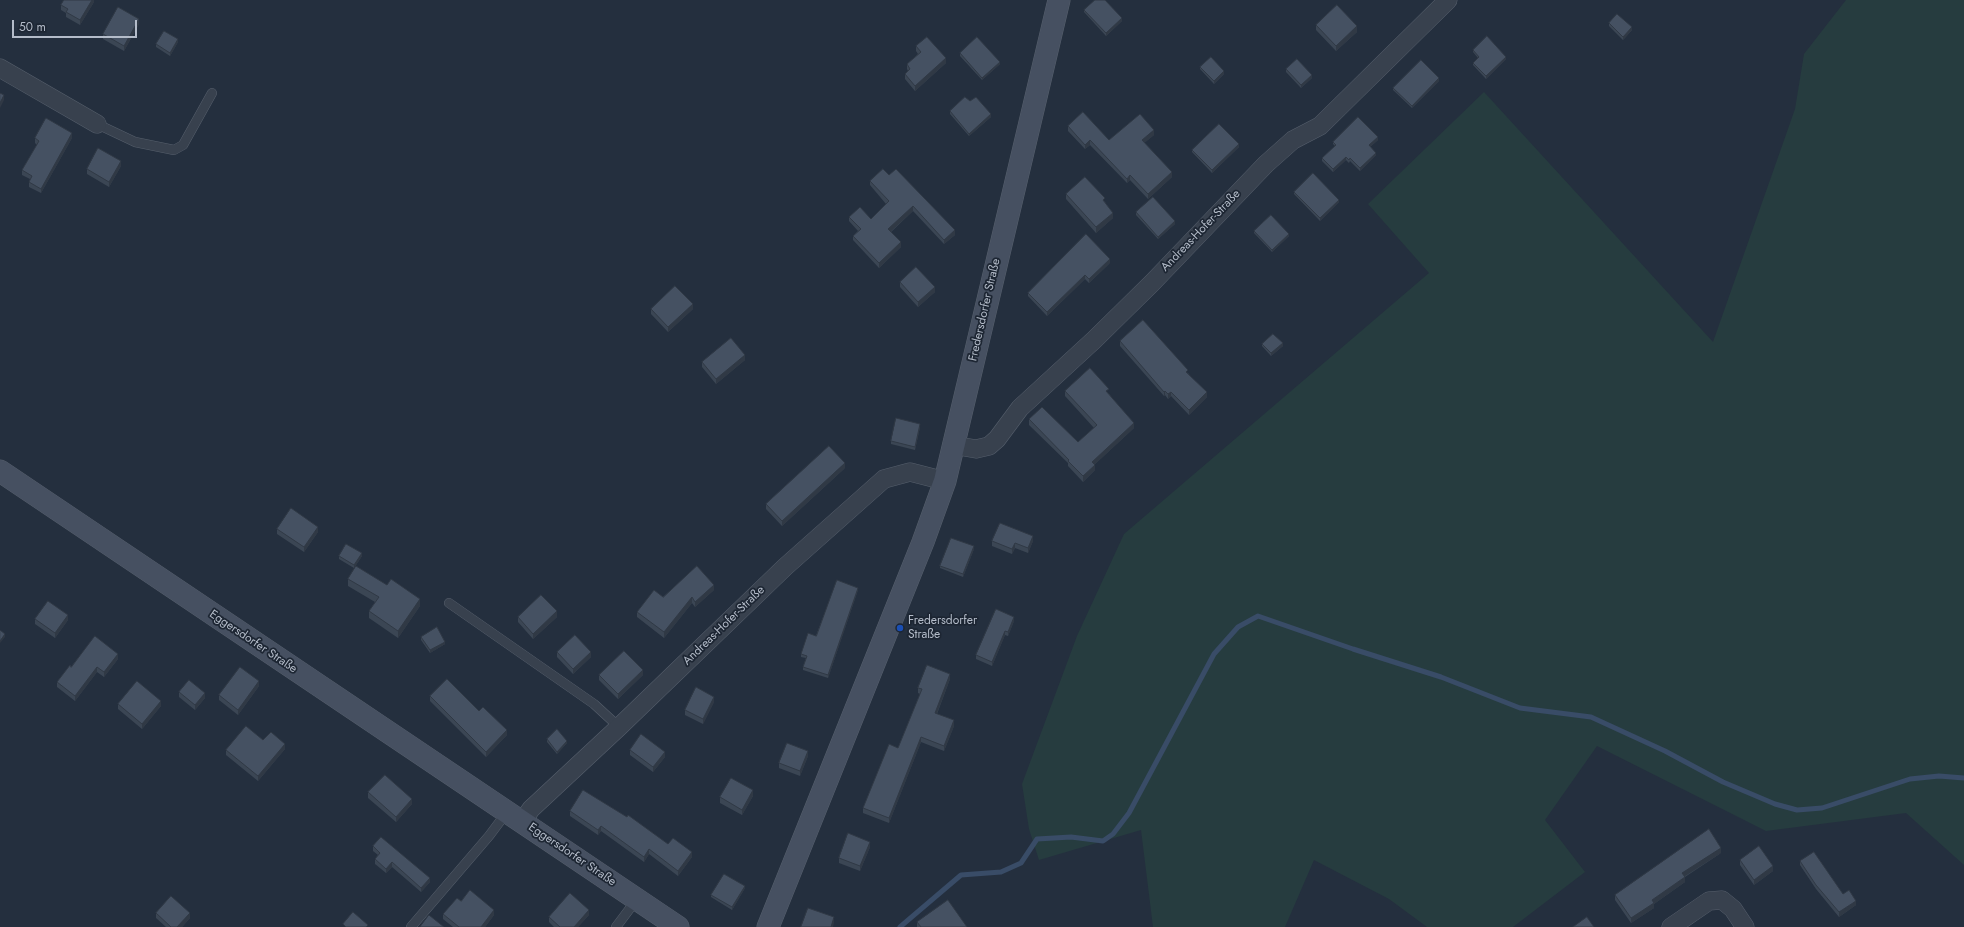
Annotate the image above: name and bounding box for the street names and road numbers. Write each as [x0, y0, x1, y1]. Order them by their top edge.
street label: Andreas-Hofer-Straße [1158, 187, 1244, 275]
street label: Fredersdorfer Straße [966, 257, 1004, 363]
street label: Andreas-Hofer-Straße [680, 583, 768, 669]
street label: Eggersdorfer Straße [206, 607, 300, 677]
street label: Eggersdorfer Straße [525, 820, 619, 890]

